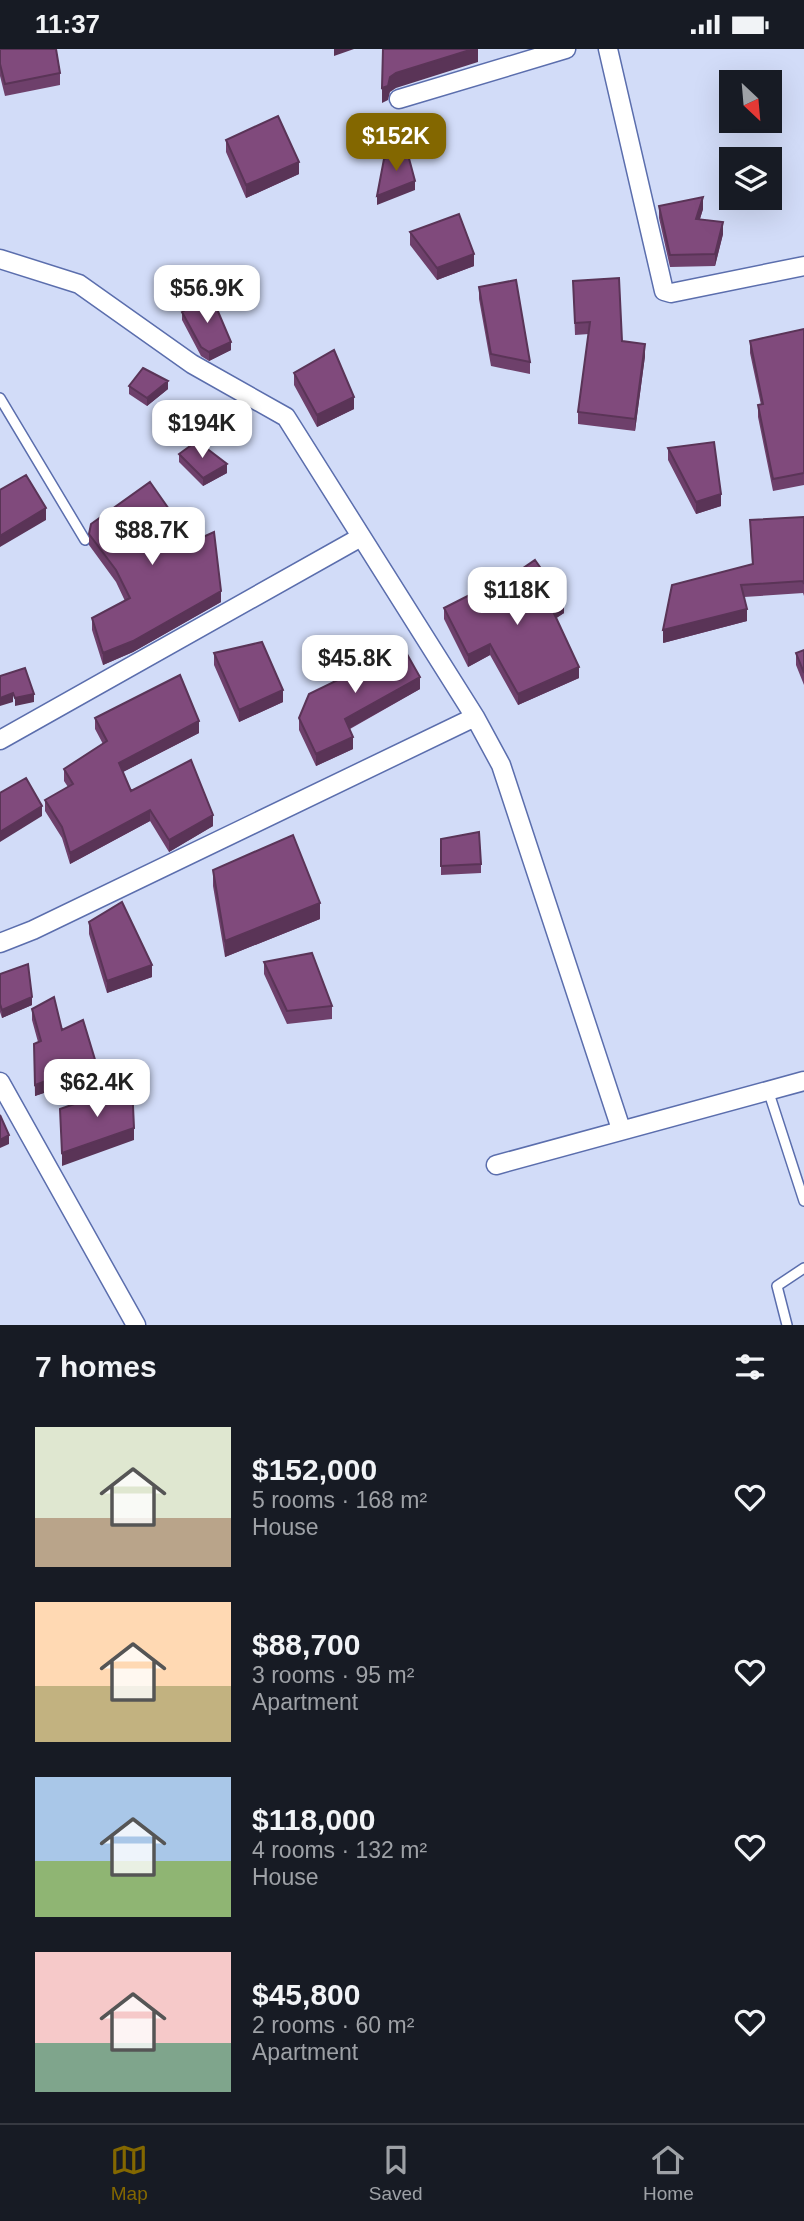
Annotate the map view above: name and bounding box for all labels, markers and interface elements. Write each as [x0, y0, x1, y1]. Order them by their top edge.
text: 11:37 [35, 9, 100, 39]
north arrow [719, 70, 782, 133]
map controls [719, 70, 782, 210]
pin: $152K [347, 113, 445, 173]
text: $152K [362, 123, 430, 149]
button: layers [719, 147, 782, 210]
pin: $56.9K [150, 265, 264, 325]
text: $56.9K [170, 275, 244, 301]
pin: $194K [153, 401, 251, 460]
text: $194K [168, 410, 236, 436]
pin: $88.7K [95, 507, 209, 567]
text: $88.7K [115, 517, 189, 543]
pin: $118K [468, 567, 566, 627]
text: $118K [484, 577, 550, 603]
pin: $45.8K [298, 635, 412, 695]
text: $45.8K [318, 645, 392, 671]
pin: $62.4K [40, 1059, 154, 1119]
text: $62.4K [60, 1069, 134, 1095]
icon: filters [731, 1348, 769, 1386]
text: 7 homes [35, 1350, 157, 1383]
text: $152,000 [252, 1453, 377, 1486]
icon: home [91, 1455, 175, 1539]
icon: heart [731, 1478, 769, 1516]
text: 5 rooms · 168 m² [252, 1487, 427, 1513]
text: House [252, 1514, 318, 1540]
text: $88,700 [252, 1628, 360, 1661]
icon: home [91, 1630, 175, 1714]
icon: heart [731, 1653, 769, 1691]
text: 3 rooms · 95 m² [252, 1662, 414, 1688]
text: Apartment [252, 1689, 358, 1715]
text: $118,000 [252, 1803, 375, 1836]
icon: home [91, 1805, 175, 1889]
icon: heart [731, 1828, 769, 1866]
text: 4 rooms · 132 m² [252, 1837, 427, 1863]
text: House [252, 1864, 318, 1890]
text: $45,800 [252, 1978, 360, 2011]
icon: home [91, 1980, 175, 2064]
icon: heart [731, 2003, 769, 2041]
text: 2 rooms · 60 m² [252, 2012, 414, 2038]
text: Apartment [252, 2039, 358, 2065]
tab: Map [110, 2141, 148, 2205]
tab: Saved [369, 2141, 423, 2205]
tab: Home [643, 2141, 694, 2205]

